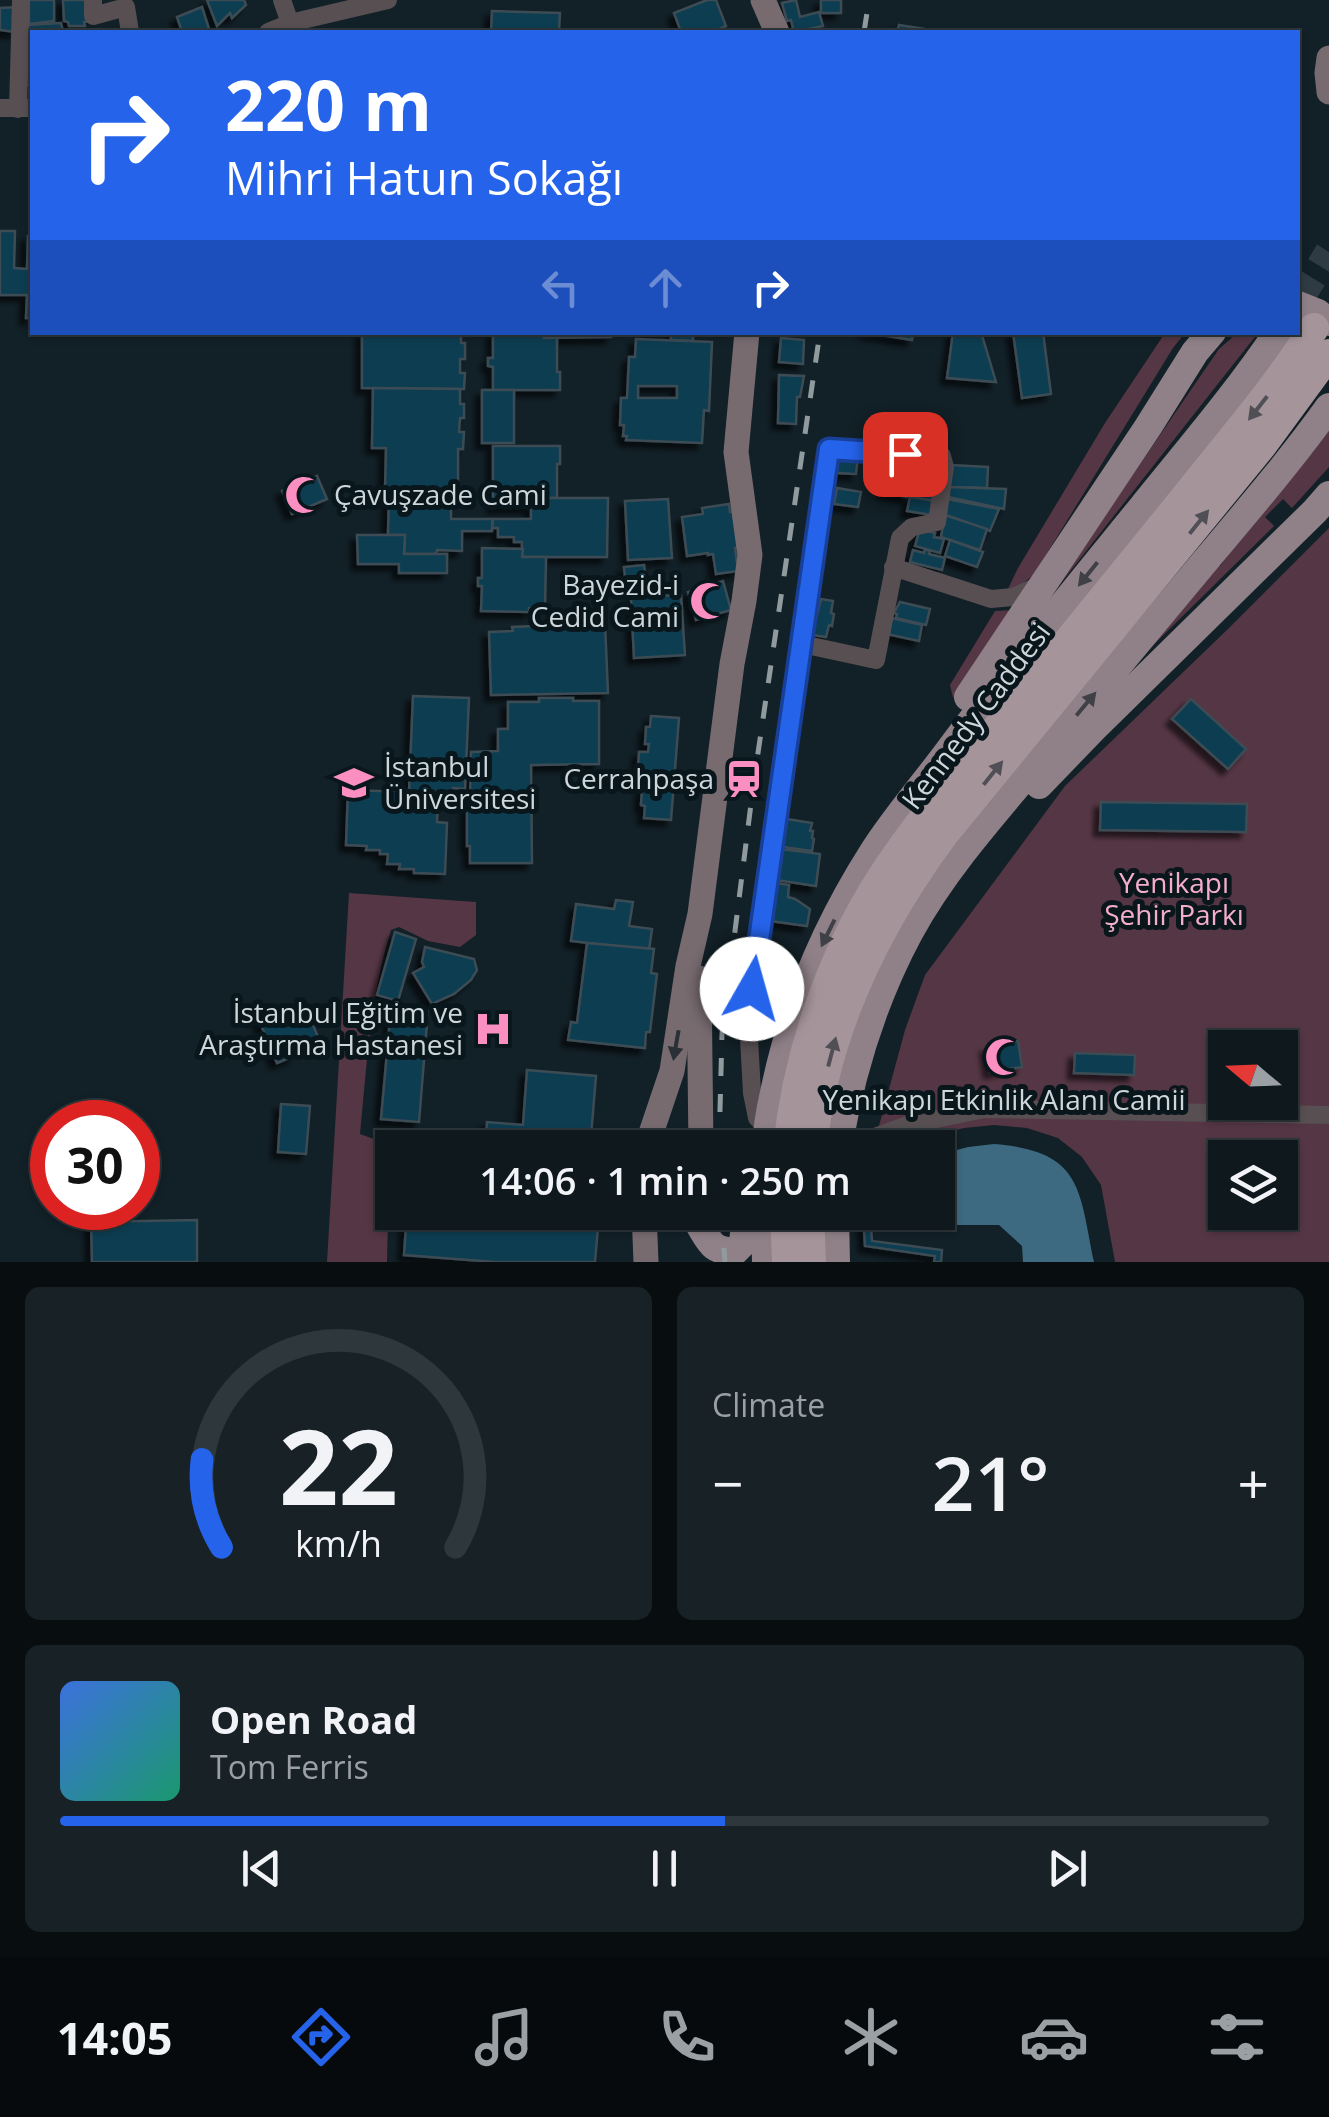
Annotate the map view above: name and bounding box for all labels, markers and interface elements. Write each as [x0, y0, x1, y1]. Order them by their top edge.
text: 220 m [225, 56, 432, 152]
icon: right [60, 70, 190, 200]
text: Mihri Hatun Sokağı [225, 147, 623, 208]
icon: left [533, 260, 588, 315]
icon: ahead [638, 260, 693, 315]
icon: right [743, 260, 798, 315]
one-way arrow [1248, 395, 1269, 420]
pin [863, 412, 948, 497]
icon: arrive [878, 427, 933, 482]
mosque icon: Çavuşzade Cami [283, 474, 325, 516]
place label: Çavuşzade Cami [334, 475, 547, 513]
one-way arrow [1188, 509, 1209, 534]
one-way arrow [1078, 561, 1099, 586]
place label: Bayezid-i Cedid Cami [531, 565, 679, 635]
mosque icon: Bayezid-i Cedid Cami [688, 580, 730, 622]
street label: Kennedy Caddesi [892, 614, 1058, 817]
one-way arrow [1074, 691, 1096, 716]
place label: İstanbul Üniversitesi [384, 747, 536, 817]
station icon: Cerrahpaşa [723, 758, 765, 800]
place label: Cerrahpaşa [563, 759, 714, 797]
one-way arrow [982, 761, 1003, 786]
school or university icon: İstanbul Üniversitesi [333, 762, 375, 804]
park label: Yenikapı Şehir Parkı [1104, 863, 1244, 933]
one-way arrow [819, 919, 836, 948]
position arrow [700, 937, 804, 1041]
place label: İstanbul Eğitim ve Araştırma Hastanesi [199, 993, 463, 1063]
hospital icon: İstanbul Eğitim ve Araştırma Hastanesi [472, 1008, 514, 1050]
one-way arrow [668, 1029, 684, 1060]
north arrow [1208, 1030, 1298, 1120]
map controls [1208, 1030, 1298, 1230]
one-way arrow [825, 1036, 840, 1067]
mosque icon: Yenikapı Etkinlik Alanı Camii [983, 1036, 1025, 1078]
place label: Yenikapı Etkinlik Alanı Camii [822, 1080, 1186, 1118]
speed limit sign: 30 [30, 1100, 160, 1230]
button: layers [1208, 1140, 1298, 1230]
text: 14:06 · 1 min · 250 m [479, 1154, 851, 1206]
text: Climate [712, 1383, 825, 1426]
text: 22 [279, 1394, 398, 1535]
text: 21° [932, 1431, 1049, 1533]
text: − [712, 1445, 743, 1520]
text: + [1238, 1445, 1269, 1520]
text: km/h [295, 1519, 382, 1567]
text: Open Road [210, 1693, 417, 1745]
text: Tom Ferris [210, 1745, 369, 1788]
icon: previous [234, 1841, 289, 1896]
icon: pause [637, 1841, 692, 1896]
icon: next [1040, 1841, 1095, 1896]
icon: directions [286, 2002, 356, 2072]
icon: music [469, 2002, 539, 2072]
icon: phone [652, 2002, 722, 2072]
icon: climate [836, 2002, 906, 2072]
icon: car [1019, 2002, 1089, 2072]
icon: filters [1202, 2002, 1272, 2072]
text: 14:05 [57, 2007, 172, 2068]

